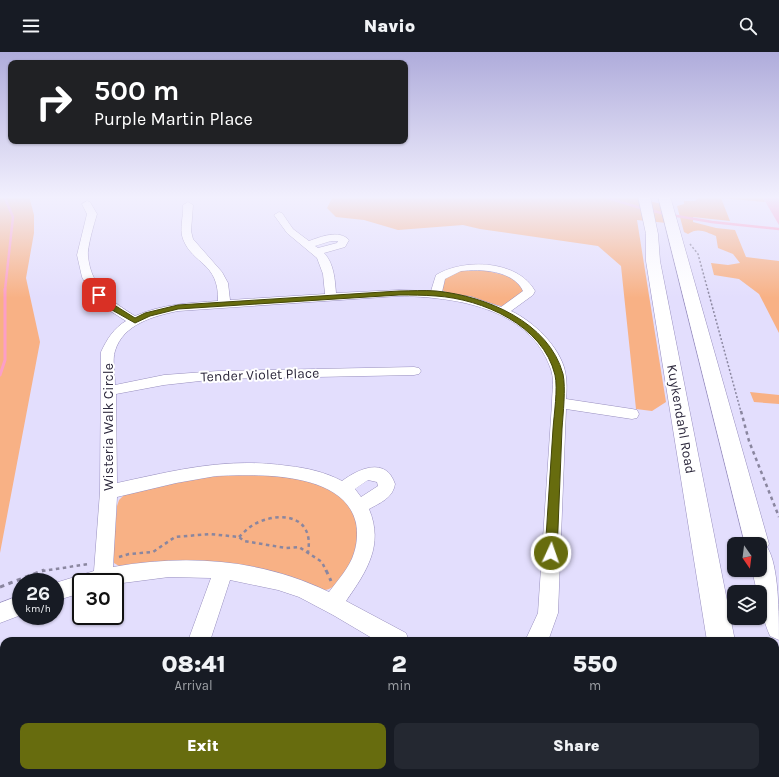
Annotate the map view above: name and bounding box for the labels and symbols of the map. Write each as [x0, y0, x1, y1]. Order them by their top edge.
pin [82, 278, 116, 312]
street label: Wisteria Walk Circle [100, 363, 117, 491]
street label: Kuykendahl Road [663, 363, 699, 475]
street label: Tender Violet Place [200, 364, 320, 386]
position arrow [530, 532, 572, 574]
north arrow [727, 537, 767, 577]
speed limit sign: 30 [72, 573, 124, 625]

